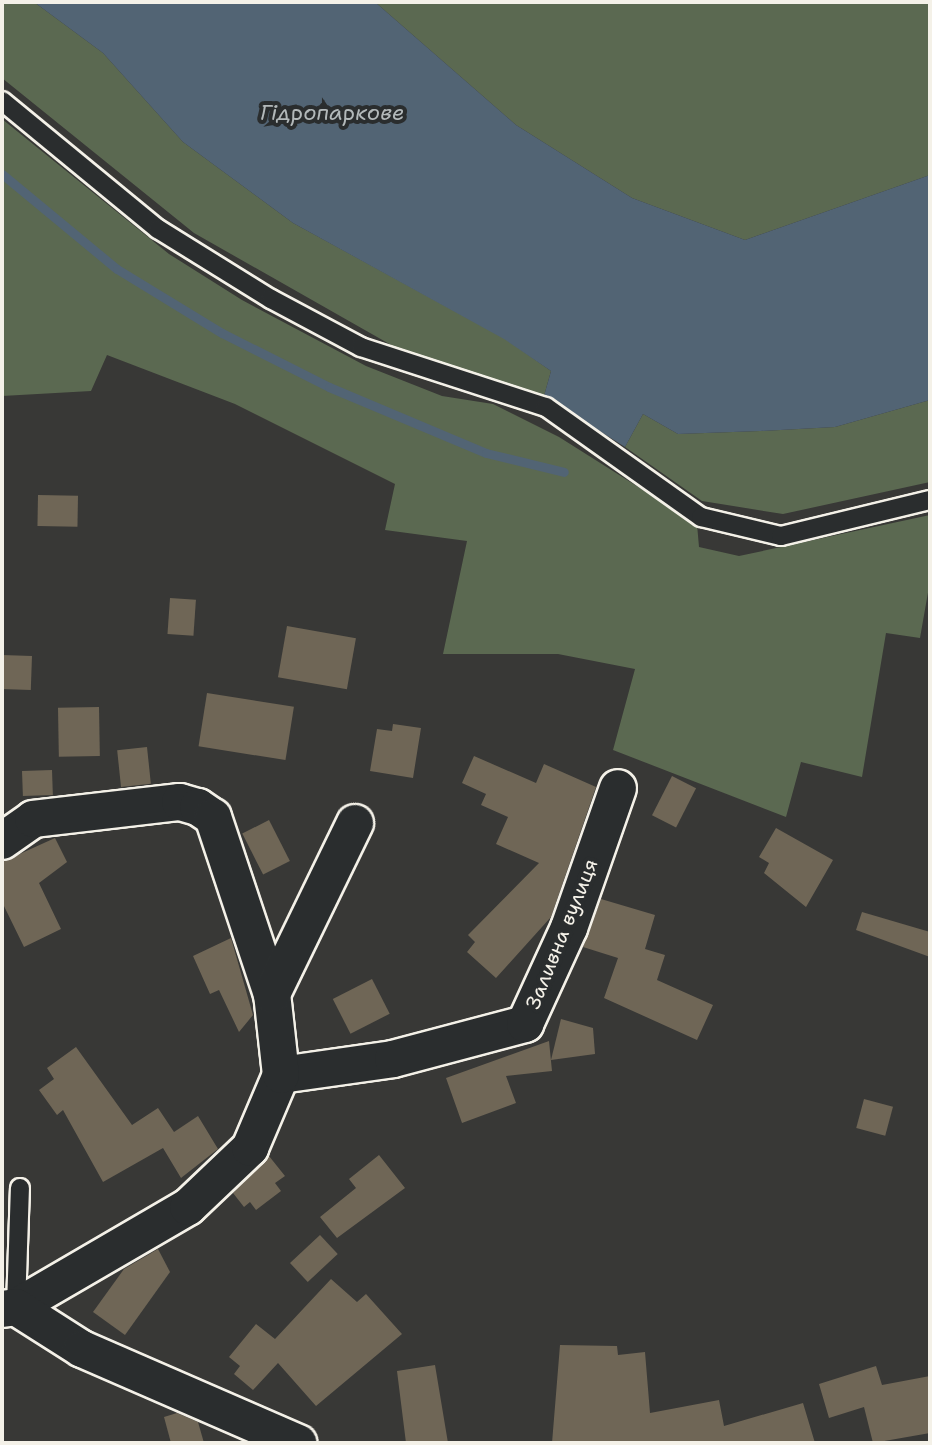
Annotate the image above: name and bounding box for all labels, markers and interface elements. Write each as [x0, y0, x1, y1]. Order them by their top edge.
water label: Гідропаркове [260, 100, 404, 126]
street label: Заливна вулиця [521, 855, 603, 1013]

